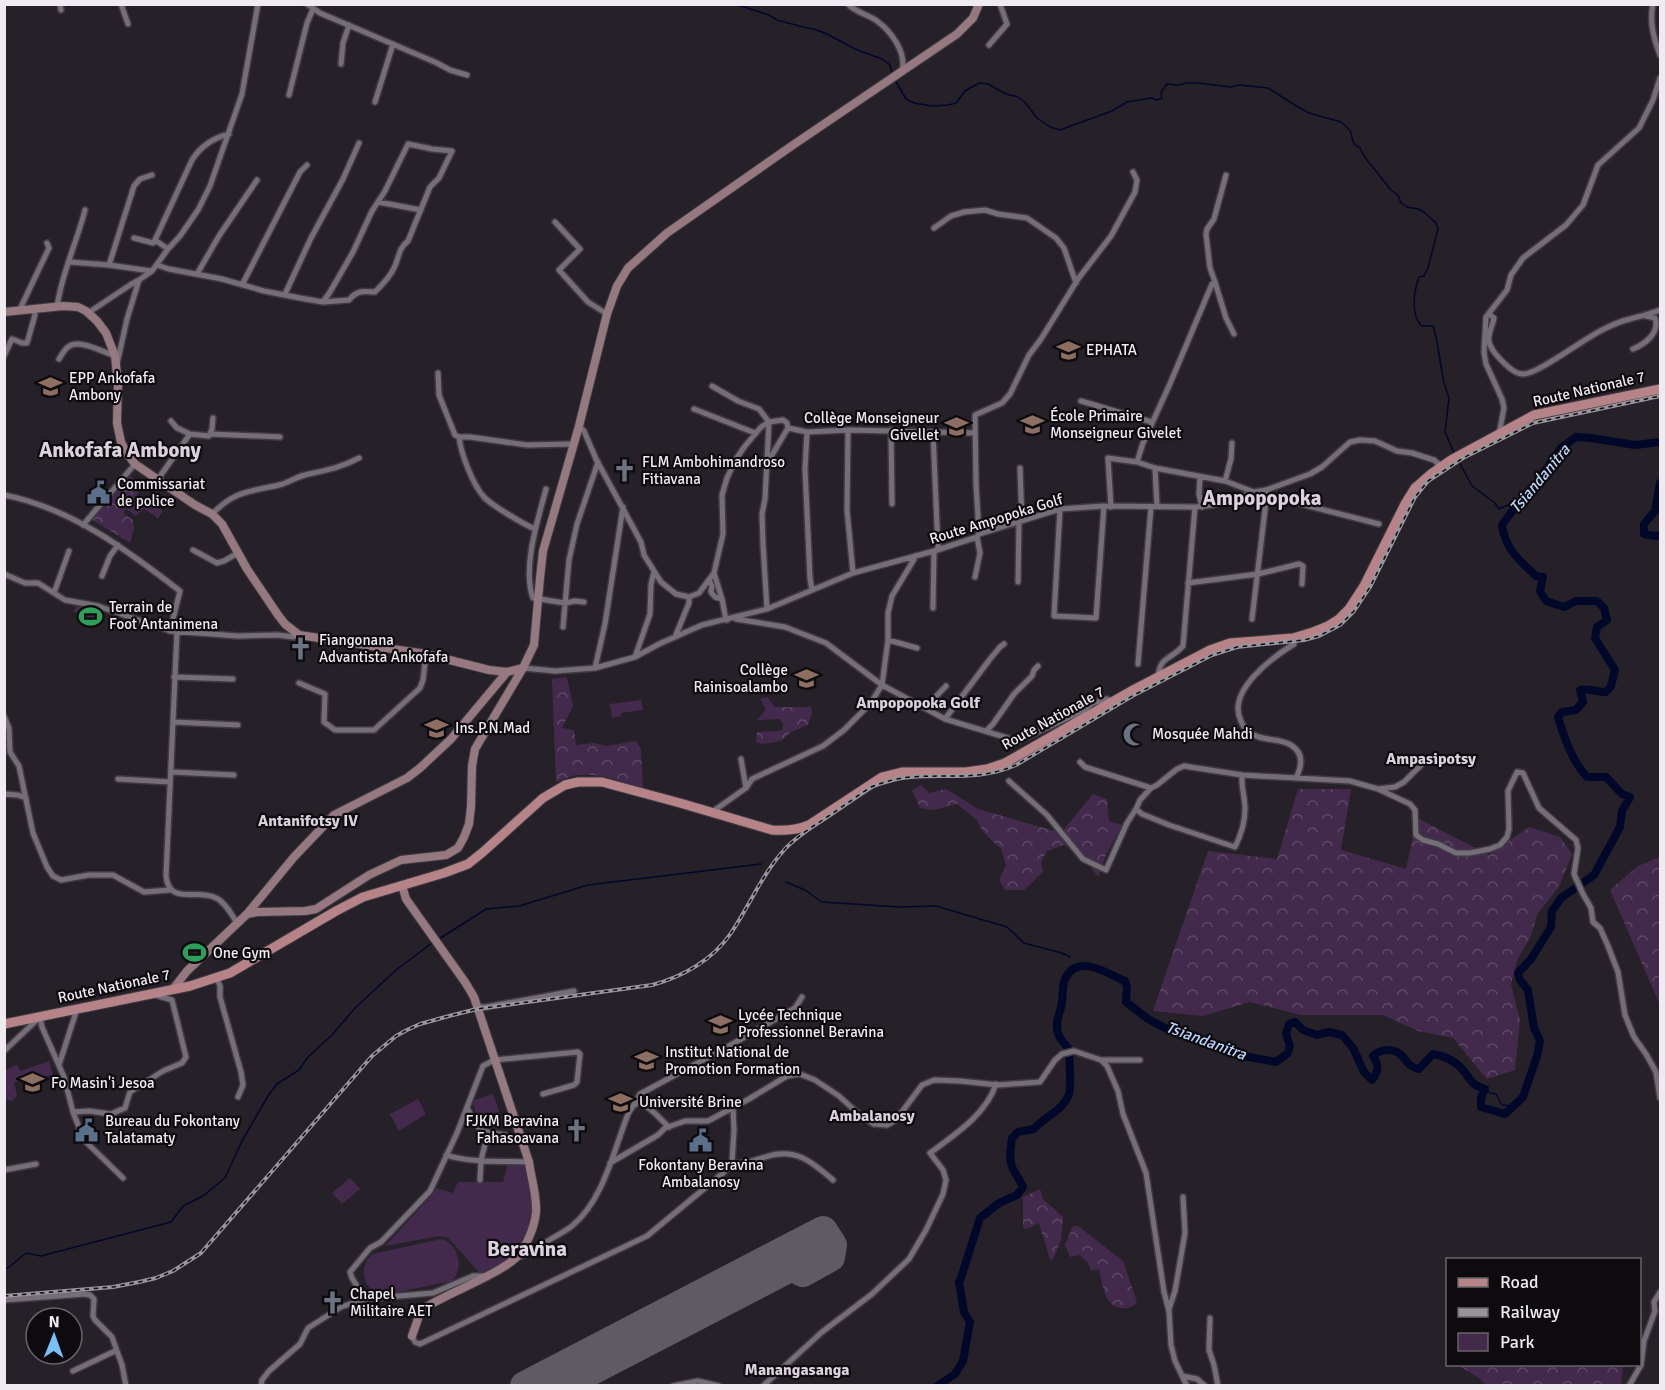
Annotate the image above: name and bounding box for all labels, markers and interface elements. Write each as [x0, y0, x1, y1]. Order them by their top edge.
school or university icon: EPHATA [1055, 337, 1081, 363]
place label: EPHATA [1086, 341, 1137, 359]
street label: Route Nationale 7 [1531, 367, 1647, 411]
place label: EPP Ankofafa Ambony [69, 369, 155, 404]
school or university icon: EPP Ankofafa Ambony [38, 374, 64, 400]
place label: École Primaire Monseigneur Givelet [1050, 406, 1182, 442]
place label: Collège Monseigneur Givellet [804, 409, 939, 444]
school or university icon: École Primaire Monseigneur Givelet [1019, 412, 1045, 438]
school or university icon: Collège Monseigneur Givellet [944, 414, 970, 440]
district label: Ankofafa Ambony [39, 437, 202, 463]
water label: Tsiandanitra [1505, 440, 1575, 518]
place label: FLM Ambohimandroso Fitiavana [642, 453, 785, 488]
church icon: FLM Ambohimandroso Fitiavana [611, 458, 637, 484]
place label: Commissariat de police [117, 475, 205, 510]
public building icon: Commissariat de police [86, 480, 112, 506]
district label: Ampopopoka [1203, 485, 1322, 511]
street label: Route Ampopoka Golf [927, 490, 1066, 548]
place label: Terrain de Foot Antanimena [109, 598, 218, 633]
sports icon: Terrain de Foot Antanimena [78, 603, 104, 629]
place label: Fiangonana Advantista Ankofafa [319, 631, 448, 666]
church icon: Fiangonana Advantista Ankofafa [288, 636, 314, 662]
place label: Collège Rainisoalambo [693, 661, 788, 696]
school or university icon: Collège Rainisoalambo [793, 666, 819, 692]
street label: Route Nationale 7 [999, 682, 1107, 754]
district label: Ampopopoka Golf [856, 693, 981, 713]
school or university icon: Ins.P.N.Mad [424, 715, 450, 741]
place label: Ins.P.N.Mad [455, 719, 530, 737]
mosque icon: Mosquée Mahdi [1121, 721, 1147, 747]
place label: Mosquée Mahdi [1152, 725, 1253, 743]
district label: Ampasipotsy [1386, 749, 1476, 769]
district label: Antanifotsy IV [258, 811, 358, 831]
sports icon: One Gym [182, 940, 208, 966]
place label: One Gym [213, 944, 270, 962]
street label: Route Nationale 7 [56, 965, 172, 1007]
place label: Lycée Technique Professionnel Beravina [738, 1006, 884, 1041]
school or university icon: Lycée Technique Professionnel Beravina [707, 1011, 733, 1037]
water label: Tsiandanitra [1163, 1017, 1250, 1065]
place label: Institut National de Promotion Formation [665, 1043, 800, 1078]
school or university icon: Institut National de Promotion Formation [634, 1048, 660, 1074]
school or university icon: Fo Masin'i Jesoa [20, 1070, 46, 1096]
place label: Fo Masin'i Jesoa [51, 1074, 155, 1092]
school or university icon: Université Brine [608, 1089, 634, 1115]
place label: Université Brine [639, 1093, 742, 1111]
district label: Ambalanosy [829, 1106, 915, 1126]
place label: Bureau du Fokontany Talatamaty [105, 1112, 240, 1147]
place label: FJKM Beravina Fahasoavana [466, 1112, 559, 1147]
public building icon: Bureau du Fokontany Talatamaty [74, 1117, 100, 1143]
church icon: FJKM Beravina Fahasoavana [564, 1117, 590, 1143]
public building icon: Fokontany Beravina Ambalanosy [688, 1128, 714, 1154]
place label: Fokontany Beravina Ambalanosy [638, 1156, 764, 1191]
district label: Beravina [487, 1236, 567, 1262]
legend [1446, 1258, 1641, 1366]
text: Road [1500, 1271, 1539, 1293]
place label: Chapel Militaire AET [350, 1285, 433, 1320]
church icon: Chapel Militaire AET [319, 1290, 345, 1316]
text: Railway [1500, 1301, 1561, 1323]
north arrow [24, 1306, 84, 1366]
text: N [49, 1312, 60, 1332]
text: Park [1500, 1331, 1535, 1353]
district label: Manangasanga [745, 1360, 849, 1380]

